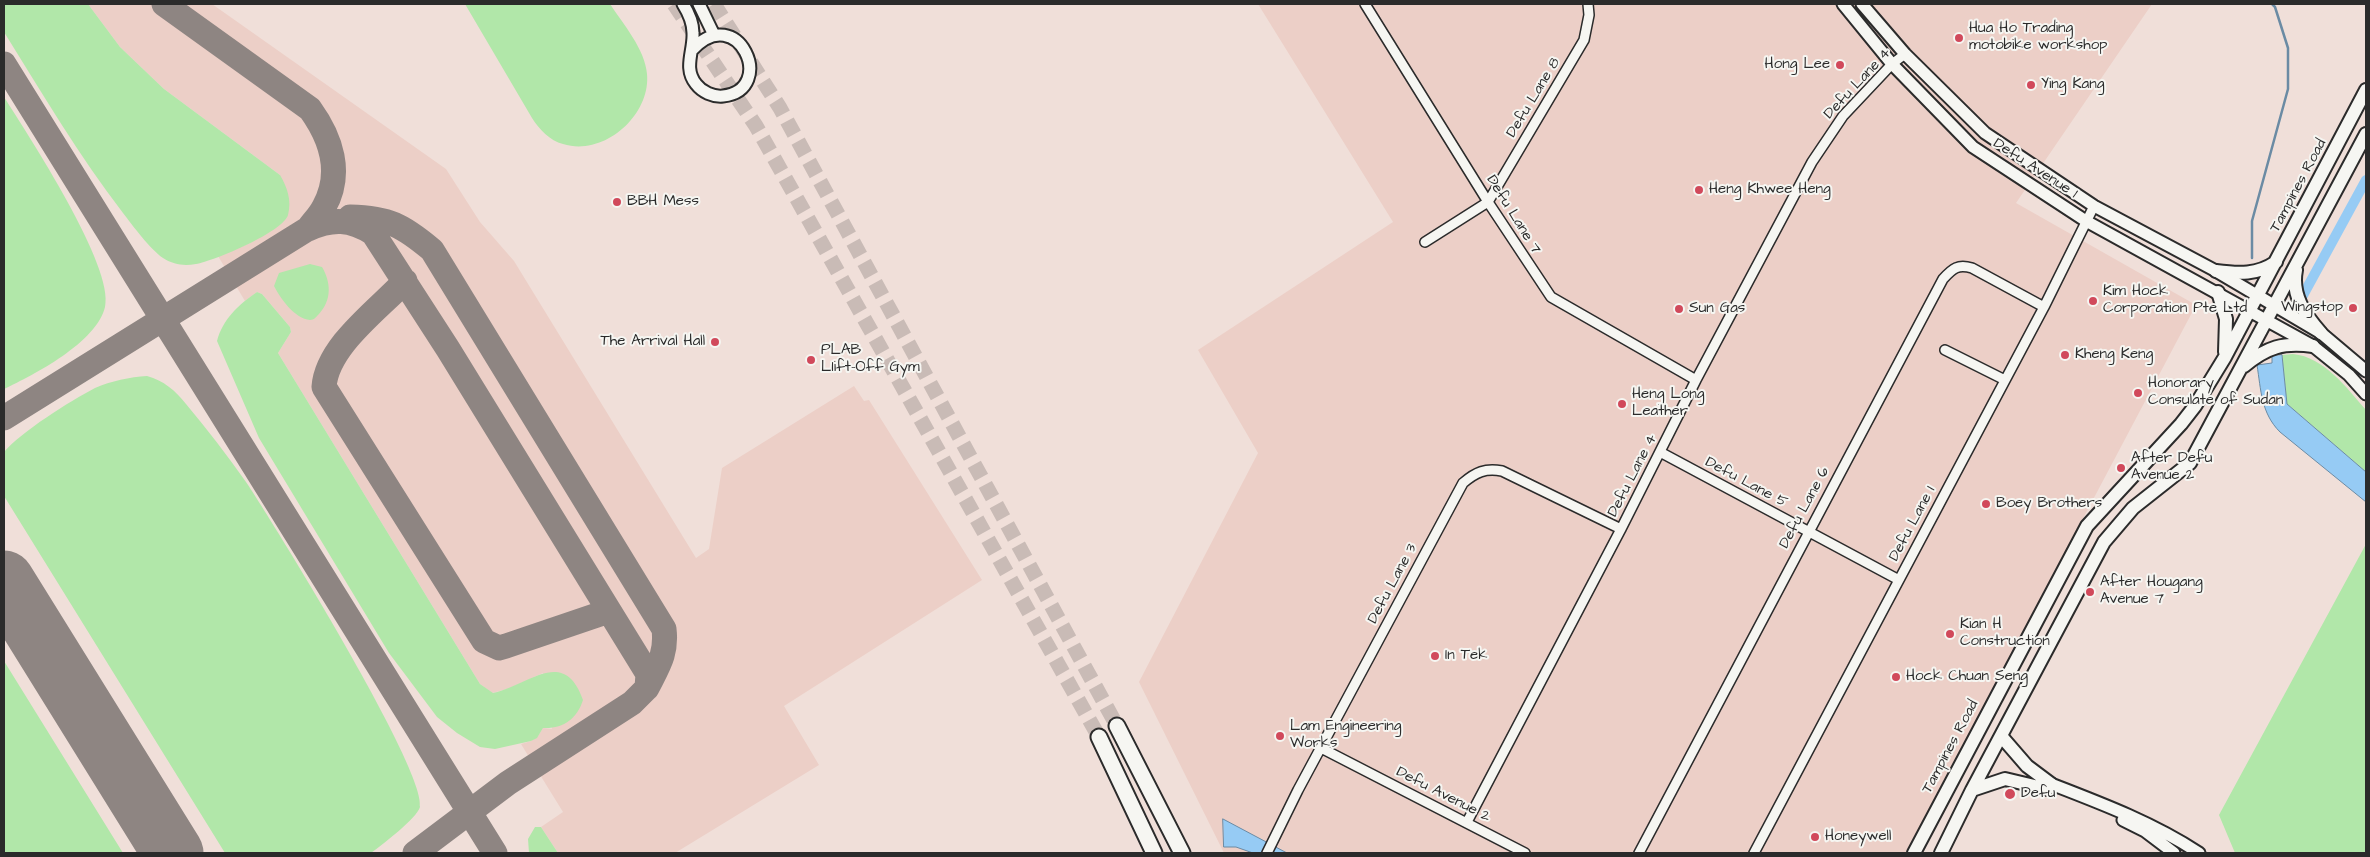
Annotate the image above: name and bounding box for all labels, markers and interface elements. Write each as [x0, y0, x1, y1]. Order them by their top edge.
place label: Hua Ho Trading motobike workshop [1969, 20, 2107, 55]
marker: Hua Ho Trading motobike workshop [1953, 32, 1965, 44]
street label: Defu Lane 4 [1821, 45, 1895, 123]
street label: Defu Lane 8 [1503, 55, 1565, 141]
place label: Hong Lee [1765, 56, 1830, 74]
marker: Hong Lee [1834, 59, 1846, 71]
place label: Ying Kang [2041, 76, 2104, 94]
marker: Ying Kang [2025, 79, 2037, 91]
street label: Defu Avenue 1 [1989, 135, 2081, 203]
street label: Tampines Road [2267, 136, 2331, 236]
street label: Defu Lane 7 [1482, 172, 1544, 258]
place label: Heng Khwee Heng [1709, 181, 1831, 199]
marker: Heng Khwee Heng [1693, 184, 1705, 196]
place label: BBH Mess [627, 193, 699, 211]
marker: BBH Mess [611, 196, 623, 208]
place label: Kim Hock Corporation Pte Ltd [2103, 283, 2247, 318]
marker: Kim Hock Corporation Pte Ltd [2087, 295, 2099, 307]
place label: Wingstop [2281, 299, 2343, 317]
place label: Sun Gas [1689, 300, 1745, 318]
marker: Wingstop [2347, 302, 2359, 314]
marker: Sun Gas [1673, 303, 1685, 315]
place label: The Arrival Hall [600, 333, 705, 351]
marker: The Arrival Hall [709, 336, 721, 348]
place label: PLAB LIift-Off Gym [821, 342, 920, 377]
place label: Kheng Keng [2075, 346, 2153, 364]
marker: Kheng Keng [2059, 349, 2071, 361]
marker: PLAB LIift-Off Gym [805, 354, 817, 366]
place label: Honorary Consulate of Sudan [2148, 375, 2283, 410]
place label: Heng Long Leather [1632, 386, 1704, 421]
marker: Honorary Consulate of Sudan [2132, 387, 2144, 399]
marker: Heng Long Leather [1616, 398, 1628, 410]
street label: Defu Lane 4 [1605, 432, 1661, 520]
place label: After Defu Avenue 2 [2131, 450, 2212, 485]
street label: Defu Lane 5 [1702, 454, 1790, 512]
marker: After Defu Avenue 2 [2115, 462, 2127, 474]
street label: Defu Lane 6 [1776, 464, 1834, 552]
street label: Defu Lane 1 [1886, 484, 1940, 564]
place label: Boey Brothers [1996, 495, 2102, 513]
marker: Boey Brothers [1980, 498, 1992, 510]
street label: Defu Lane 3 [1364, 541, 1422, 627]
place label: After Hougang Avenue 7 [2100, 574, 2203, 609]
marker: After Hougang Avenue 7 [2084, 586, 2096, 598]
place label: Kian H Construction [1960, 616, 2050, 651]
marker: Kian H Construction [1944, 628, 1956, 640]
place label: In Tek [1445, 647, 1487, 665]
marker: In Tek [1429, 650, 1441, 662]
place label: Hock Chuan Seng [1906, 668, 2028, 686]
marker: Hock Chuan Seng [1890, 671, 1902, 683]
street label: Tampines Road [1919, 697, 1983, 797]
place label: Lam Engineering Works [1290, 718, 1402, 753]
marker: Lam Engineering Works [1274, 730, 1286, 742]
street label: Defu Avenue 2 [1393, 763, 1493, 827]
place label: Defu [2021, 785, 2055, 803]
marker: Defu [2003, 787, 2017, 801]
place label: Honeywell [1825, 828, 1891, 846]
marker: Honeywell [1809, 831, 1821, 843]

